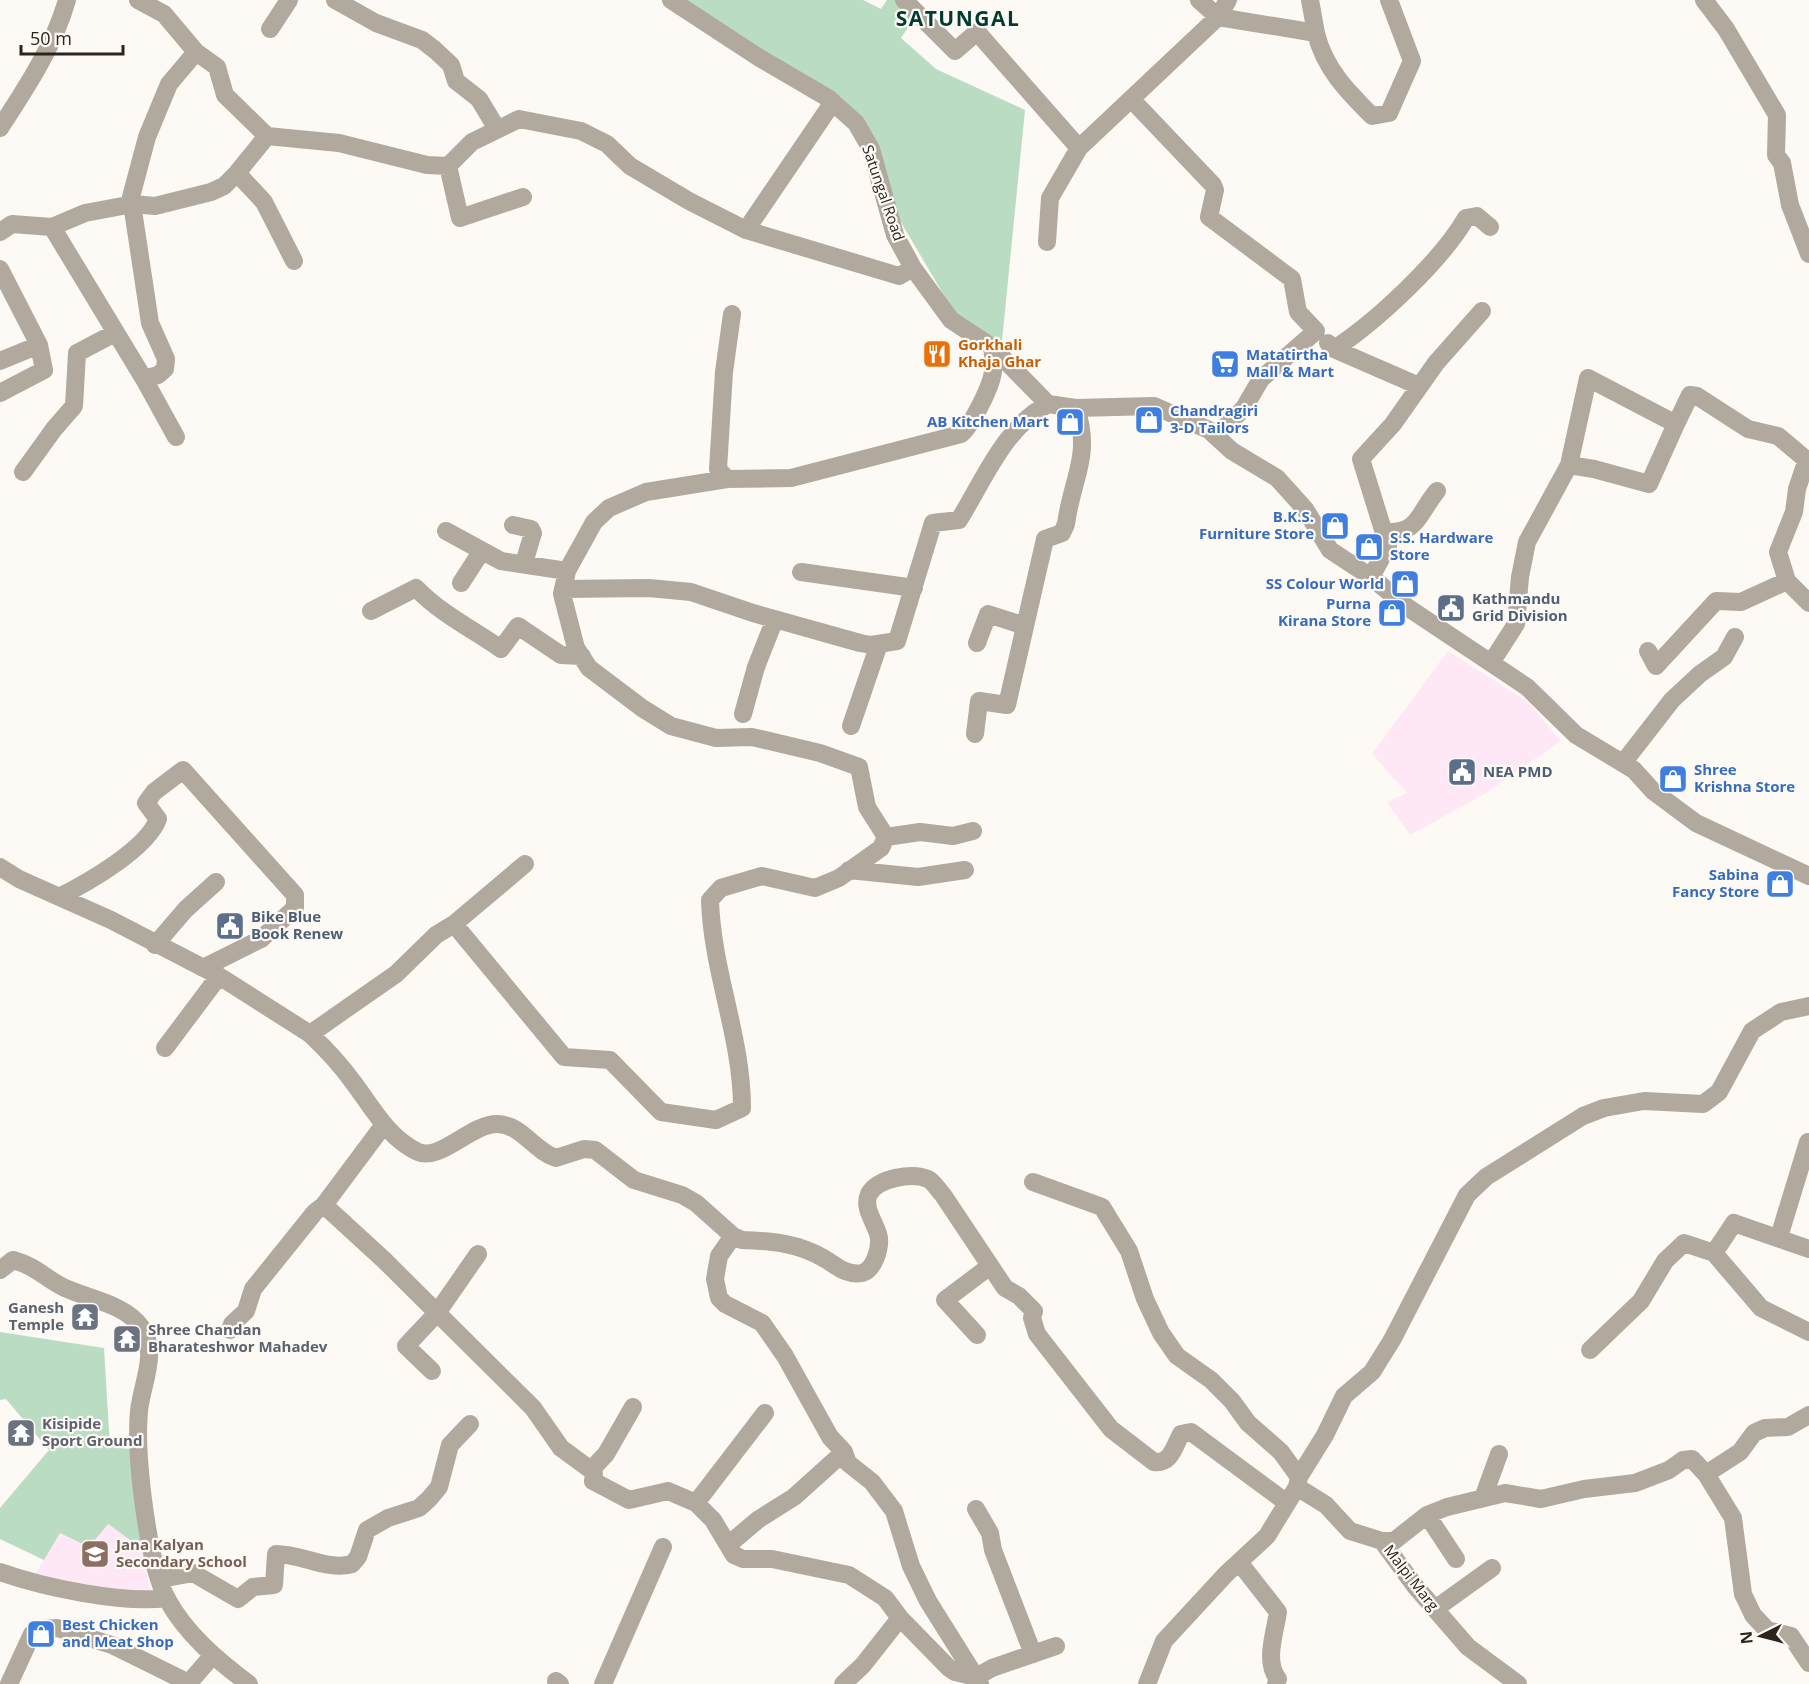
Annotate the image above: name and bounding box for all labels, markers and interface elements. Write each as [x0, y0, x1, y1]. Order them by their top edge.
district label: SATUNGAL [896, 4, 1020, 32]
scale bar [21, 18, 123, 56]
text: 50 m [30, 26, 72, 50]
street label: Satungal Road [858, 142, 910, 243]
place label: Gorkhali Khaja Ghar [958, 334, 1041, 371]
restaurant icon: Gorkhali Khaja Ghar [921, 338, 953, 370]
place label: Matatirtha Mall & Mart [1246, 344, 1334, 381]
supermarket icon: Matatirtha Mall & Mart [1209, 348, 1241, 380]
place label: Chandragiri 3-D Tailors [1170, 400, 1258, 437]
shop icon: Chandragiri 3-D Tailors [1133, 404, 1165, 436]
shop icon: AB Kitchen Mart [1054, 406, 1086, 438]
place label: AB Kitchen Mart [927, 411, 1049, 431]
place label: B.K.S. Furniture Store [1199, 506, 1314, 543]
shop icon: B.K.S. Furniture Store [1319, 510, 1351, 542]
place label: S.S. Hardware Store [1390, 527, 1494, 564]
shop icon: S.S. Hardware Store [1353, 531, 1385, 563]
shop icon: SS Colour World [1389, 568, 1421, 600]
place label: SS Colour World [1266, 573, 1384, 593]
place label: Kathmandu Grid Division [1472, 588, 1568, 625]
public building icon: Kathmandu Grid Division [1435, 592, 1467, 624]
place label: Purna Kirana Store [1278, 593, 1371, 630]
shop icon: Purna Kirana Store [1376, 597, 1408, 629]
public building icon: NEA PMD [1446, 756, 1478, 788]
place label: Shree Krishna Store [1694, 759, 1795, 796]
place label: NEA PMD [1483, 761, 1553, 781]
shop icon: Shree Krishna Store [1657, 763, 1689, 795]
place label: Sabina Fancy Store [1672, 864, 1759, 901]
shop icon: Sabina Fancy Store [1764, 868, 1796, 900]
place label: Bike Blue Book Renew [251, 906, 343, 943]
public building icon: Bike Blue Book Renew [214, 910, 246, 942]
place label: Ganesh Temple [8, 1297, 64, 1334]
temple icon: Ganesh Temple [69, 1301, 101, 1333]
place label: Shree Chandan Bharateshwor Mahadev [148, 1319, 328, 1356]
temple icon: Shree Chandan Bharateshwor Mahadev [111, 1323, 143, 1355]
place label: Kisipide Sport Ground [42, 1413, 142, 1450]
temple icon: Kisipide Sport Ground [5, 1417, 37, 1449]
place label: Jana Kalyan Secondary School [114, 1534, 247, 1571]
school or university icon: Jana Kalyan Secondary School [79, 1538, 111, 1570]
street label: Malpi Marg [1380, 1540, 1444, 1615]
north arrow [1731, 1606, 1791, 1666]
place label: Best Chicken and Meat Shop [62, 1614, 174, 1651]
shop icon: Best Chicken and Meat Shop [25, 1618, 57, 1650]
text: N [1734, 1630, 1758, 1645]

